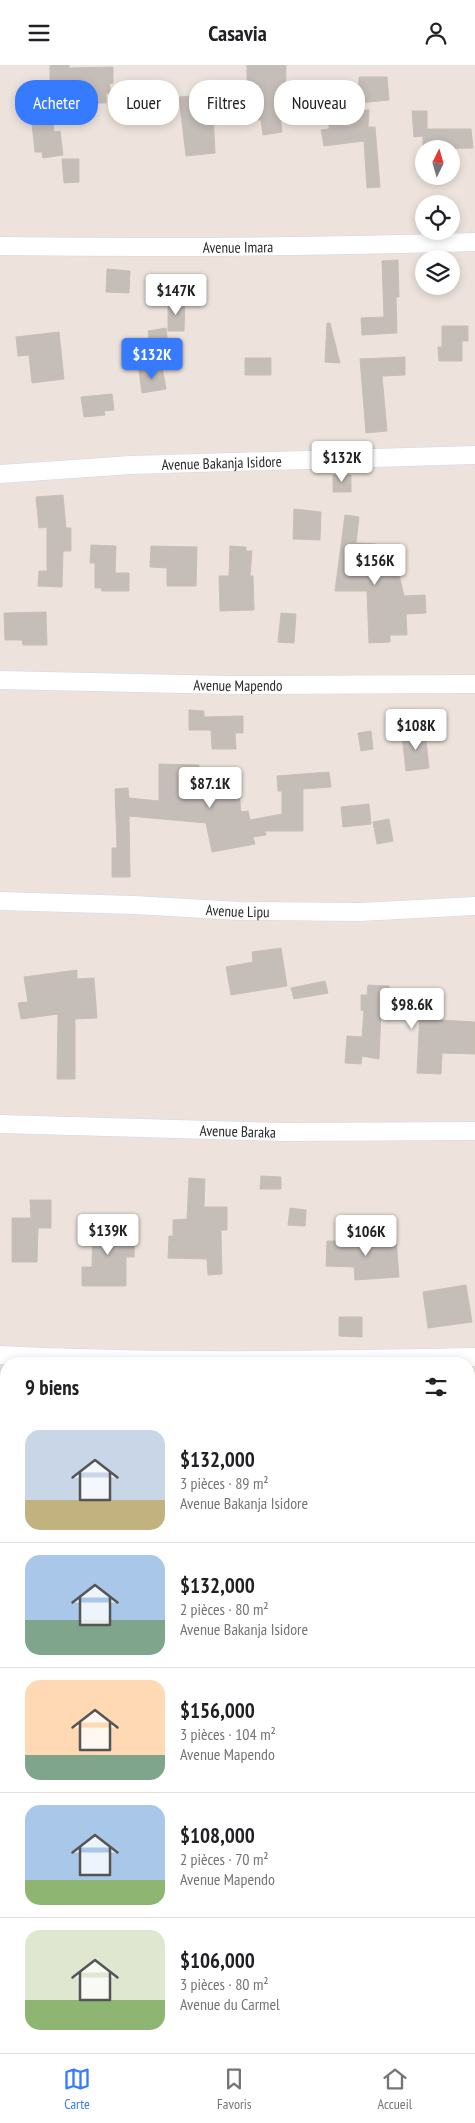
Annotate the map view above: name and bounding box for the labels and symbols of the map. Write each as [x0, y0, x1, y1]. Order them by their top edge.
north arrow [415, 140, 460, 185]
street label: Avenue Imara [203, 237, 273, 256]
pin: $147K [141, 273, 211, 316]
pin: $132K [117, 337, 187, 380]
pin: $132K [307, 441, 377, 483]
street label: Avenue Bakanja Isidore [161, 451, 282, 474]
pin: $156K [340, 543, 410, 586]
street label: Avenue Mapendo [193, 675, 283, 695]
pin: $108K [381, 709, 451, 751]
pin: $87.1K [169, 767, 251, 809]
street label: Avenue Lipu [205, 900, 270, 921]
pin: $98.6K [371, 987, 453, 1030]
street label: Avenue Baraka [200, 1120, 276, 1141]
pin: $139K [73, 1213, 143, 1256]
pin: $106K [331, 1215, 401, 1257]

